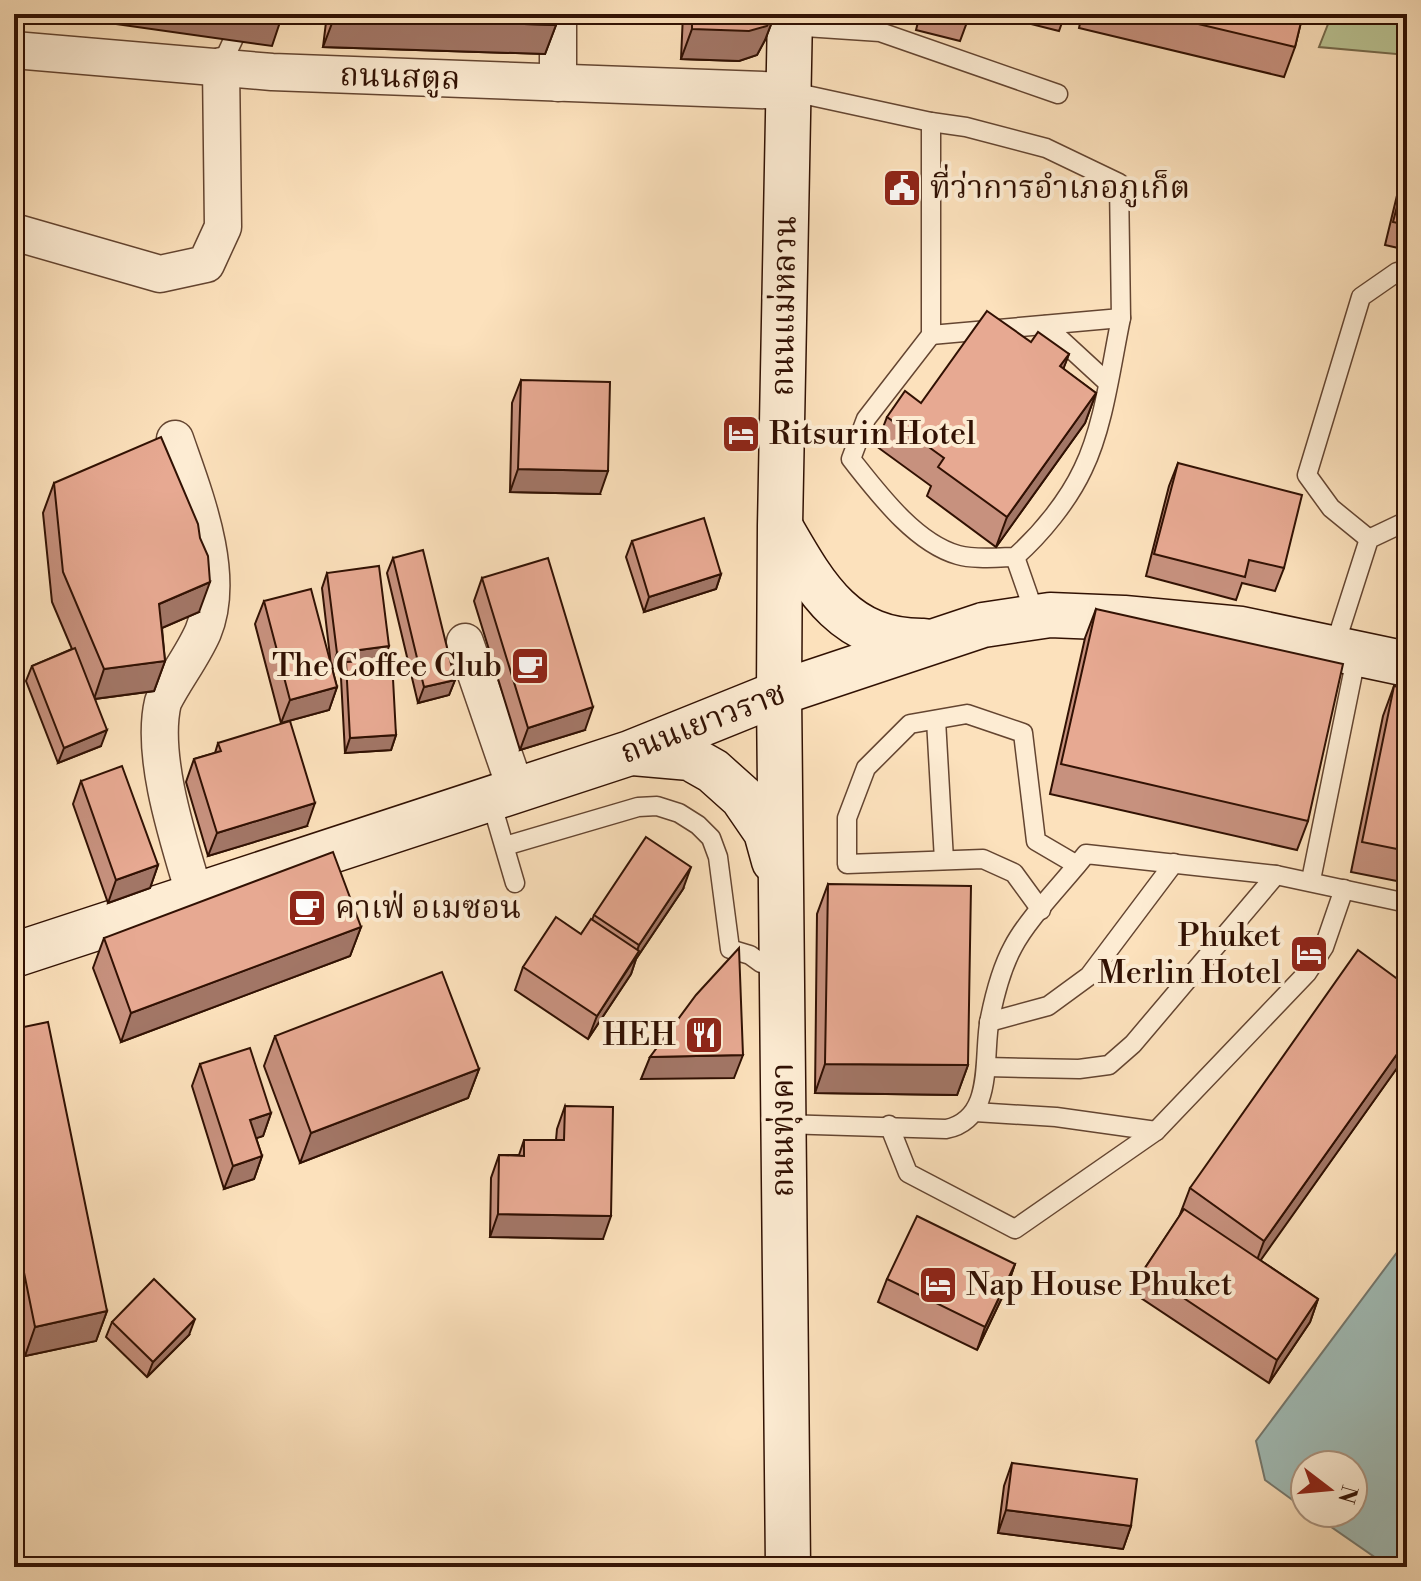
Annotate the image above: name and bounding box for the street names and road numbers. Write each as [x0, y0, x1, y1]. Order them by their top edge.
street label: ถนนสตูล [339, 55, 461, 99]
street label: ถนนแม่หลวน [762, 215, 806, 397]
street label: ถนนเยาวราช [614, 673, 792, 773]
street label: ถนนทุ่งคา [763, 1063, 803, 1197]

